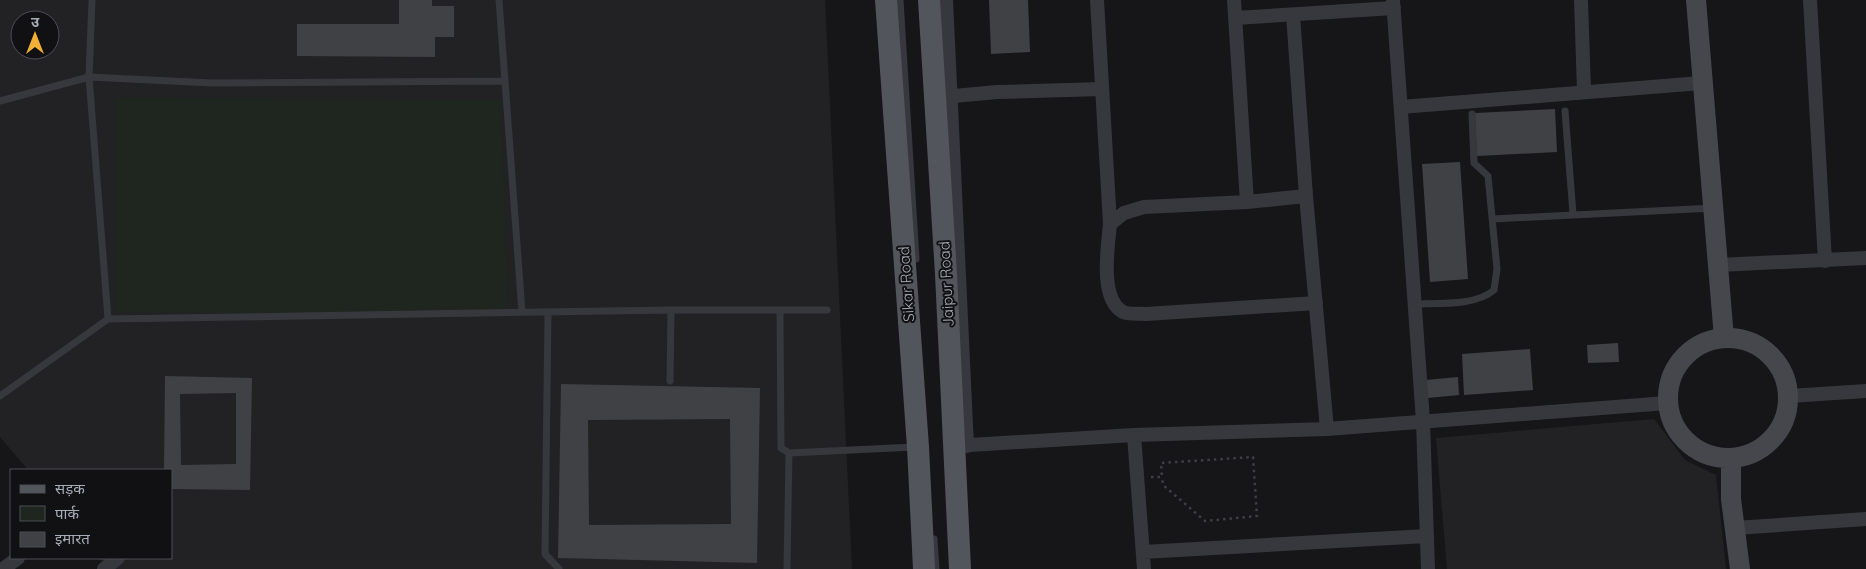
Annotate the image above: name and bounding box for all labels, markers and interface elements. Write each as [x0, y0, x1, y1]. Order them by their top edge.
north arrow [10, 10, 60, 60]
text: उ [31, 13, 40, 31]
street label: Jaipur Road [934, 241, 958, 327]
street label: Sikar Road [894, 246, 918, 322]
legend [10, 469, 172, 559]
text: सड़क [55, 479, 85, 498]
text: पार्क [55, 504, 79, 523]
text: इमारत [55, 529, 90, 548]

